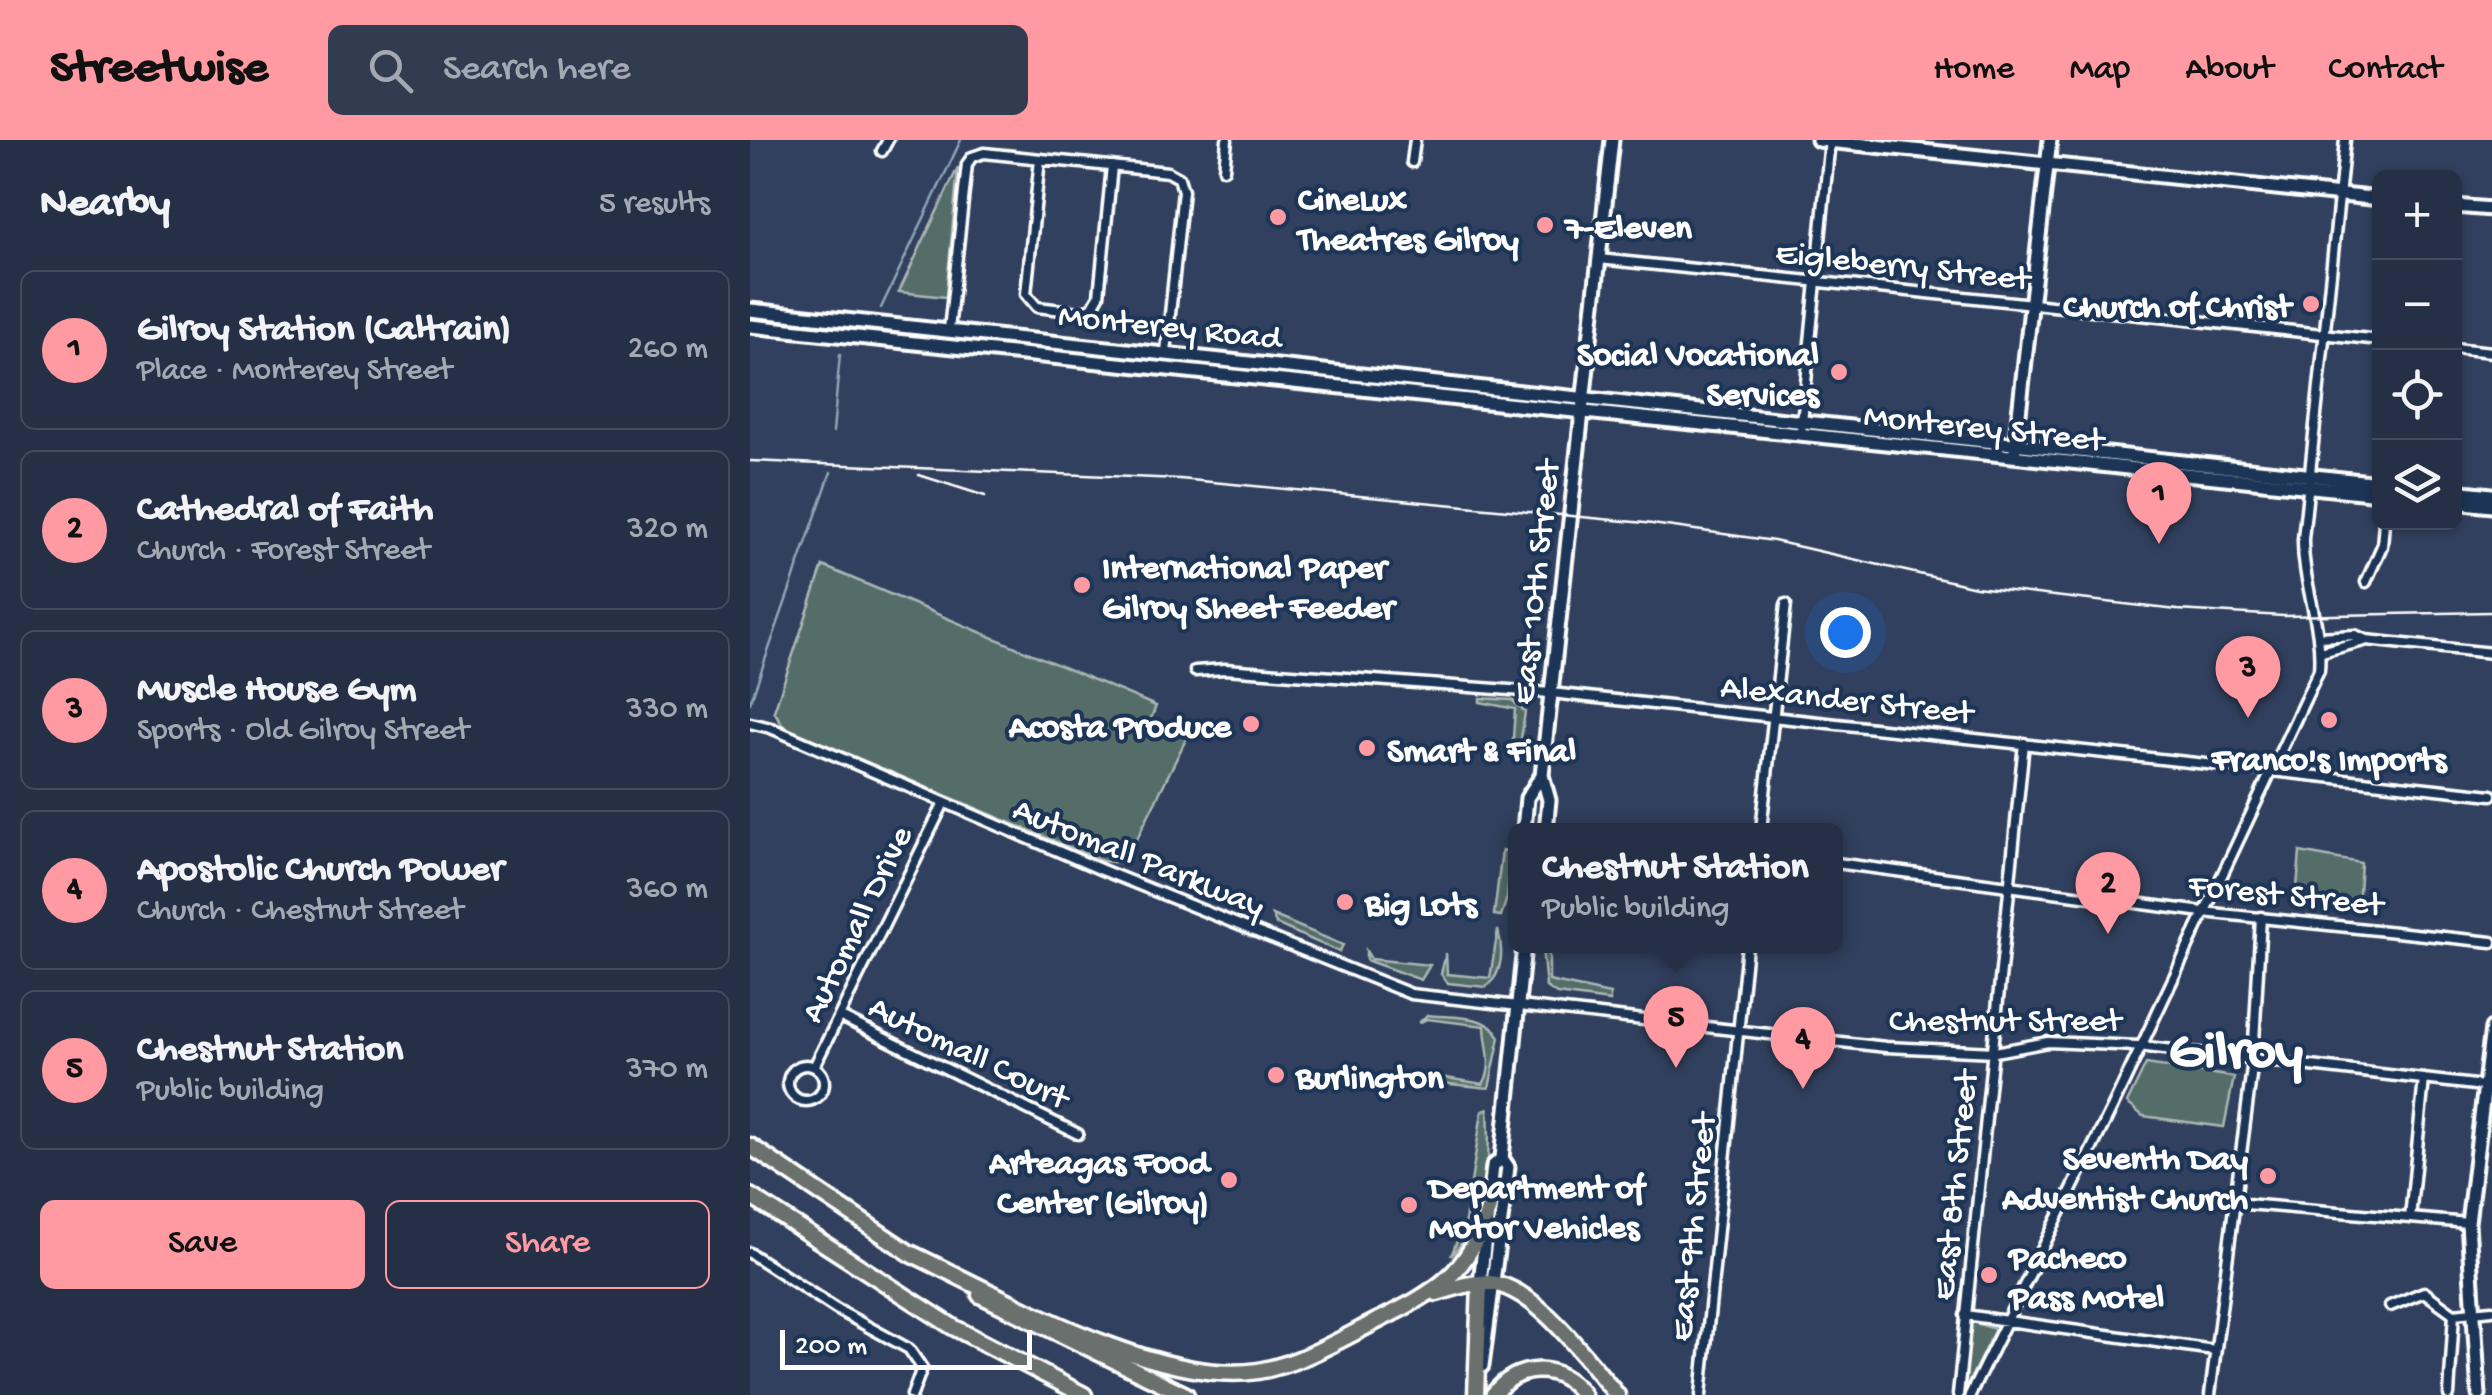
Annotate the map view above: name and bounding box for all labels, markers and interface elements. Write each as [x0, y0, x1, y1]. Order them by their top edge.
search box [328, 25, 1028, 115]
text: Streetwise [50, 42, 268, 99]
icon: search [363, 43, 418, 98]
text: Search here [443, 48, 630, 92]
text: Home [1933, 50, 2014, 91]
text: Map [2069, 50, 2130, 91]
text: About [2185, 50, 2273, 91]
text: Contact [2328, 50, 2442, 91]
map controls [2372, 170, 2462, 530]
button: + [2372, 170, 2462, 260]
text: Nearby [40, 181, 170, 230]
place label: CineLux Theatres Gilroy [1295, 182, 1520, 263]
text: 5 results [599, 186, 710, 224]
marker: CineLux Theatres Gilroy [1267, 206, 1289, 228]
place label: 7-Eleven [1563, 210, 1692, 251]
marker: 7-Eleven [1534, 214, 1556, 236]
street label: Eigleberry Street [1773, 235, 2034, 302]
button: − [2372, 260, 2462, 350]
place label: Church of Christ [2063, 289, 2295, 330]
marker: Church of Christ [2300, 293, 2322, 315]
street label: Monterey Road [1056, 297, 1285, 362]
text: Gilroy Station (Caltrain) [137, 309, 511, 353]
text: 1 [68, 331, 81, 369]
text: 260 m [628, 331, 708, 369]
place label: Social Vocational Services [1577, 337, 1821, 418]
button: locate [2372, 350, 2462, 440]
text: Place · Monterey Street [137, 353, 452, 391]
marker: Social Vocational Services [1828, 361, 1850, 383]
street label: Monterey Street [1862, 398, 2108, 464]
button: layers [2372, 440, 2462, 530]
street label: East 10th Street [1505, 456, 1572, 707]
pin: 1 [2126, 462, 2192, 544]
text: Cathedral of Faith [137, 489, 434, 533]
text: 2 [67, 511, 82, 549]
text: 320 m [627, 511, 708, 549]
text: Church · Forest Street [137, 533, 430, 571]
place label: International Paper Gilroy Sheet Feeder [1102, 550, 1398, 631]
marker: International Paper Gilroy Sheet Feeder [1071, 574, 1093, 596]
your location [1820, 607, 1871, 658]
pin: 3 [2216, 636, 2280, 718]
text: Muscle House Gym [137, 669, 417, 713]
street label: Alexander Street [1718, 669, 1977, 736]
text: 3 [66, 691, 83, 729]
text: 330 m [626, 691, 708, 729]
place label: Acosta Produce [1008, 709, 1232, 750]
marker: Franco's Imports [2318, 709, 2340, 731]
text: Sports · Old Gilroy Street [137, 713, 469, 751]
marker: Acosta Produce [1240, 713, 1262, 735]
place label: Smart & Final [1387, 733, 1576, 774]
marker: Smart & Final [1356, 737, 1378, 759]
place label: Franco's Imports [2211, 742, 2448, 783]
street label: Automall Parkway [1006, 791, 1270, 929]
street label: Automall Drive [794, 820, 925, 1030]
popup [1508, 823, 1843, 953]
text: Chestnut Station [1542, 847, 1809, 891]
text: Apostolic Church Power [137, 849, 503, 893]
pin: 2 [2076, 852, 2140, 934]
street label: Forest Street [2185, 867, 2387, 928]
text: 4 [67, 871, 82, 909]
text: 360 m [627, 871, 708, 909]
place label: Big Lots [1364, 887, 1479, 928]
marker: Big Lots [1334, 891, 1356, 913]
text: Public building [1542, 891, 1729, 929]
text: Church · Chestnut Street [137, 893, 463, 931]
pin: 5 [1644, 986, 1708, 1068]
street label: Automall Court [861, 989, 1077, 1122]
street label: Chestnut Street [1889, 1003, 2124, 1044]
pin: 4 [1770, 1006, 1836, 1089]
district label: Gilroy [2169, 1023, 2303, 1087]
text: Chestnut Station [137, 1029, 403, 1073]
text: 5 [66, 1051, 83, 1089]
text: 370 m [626, 1051, 708, 1089]
place label: Burlington [1295, 1060, 1444, 1101]
marker: Burlington [1265, 1064, 1287, 1086]
street label: East 8th Street [1925, 1066, 1990, 1302]
text: Public building [137, 1073, 324, 1111]
street label: East 9th Street [1663, 1109, 1728, 1344]
place label: Seventh Day Adventist Church [2001, 1141, 2249, 1222]
place label: Arteagas Food Center (Gilroy) [988, 1145, 1212, 1226]
marker: Seventh Day Adventist Church [2257, 1165, 2279, 1187]
marker: Arteagas Food Center (Gilroy) [1218, 1169, 1240, 1191]
place label: Department of Motor Vehicles [1426, 1170, 1647, 1251]
marker: Department of Motor Vehicles [1398, 1194, 1420, 1216]
button: Save [40, 1200, 365, 1289]
button: Share [385, 1200, 710, 1289]
place label: Pacheco Pass Motel [2007, 1240, 2164, 1321]
marker: Pacheco Pass Motel [1978, 1264, 2000, 1286]
scale bar [780, 1325, 1032, 1370]
text: 200 m [795, 1331, 867, 1364]

